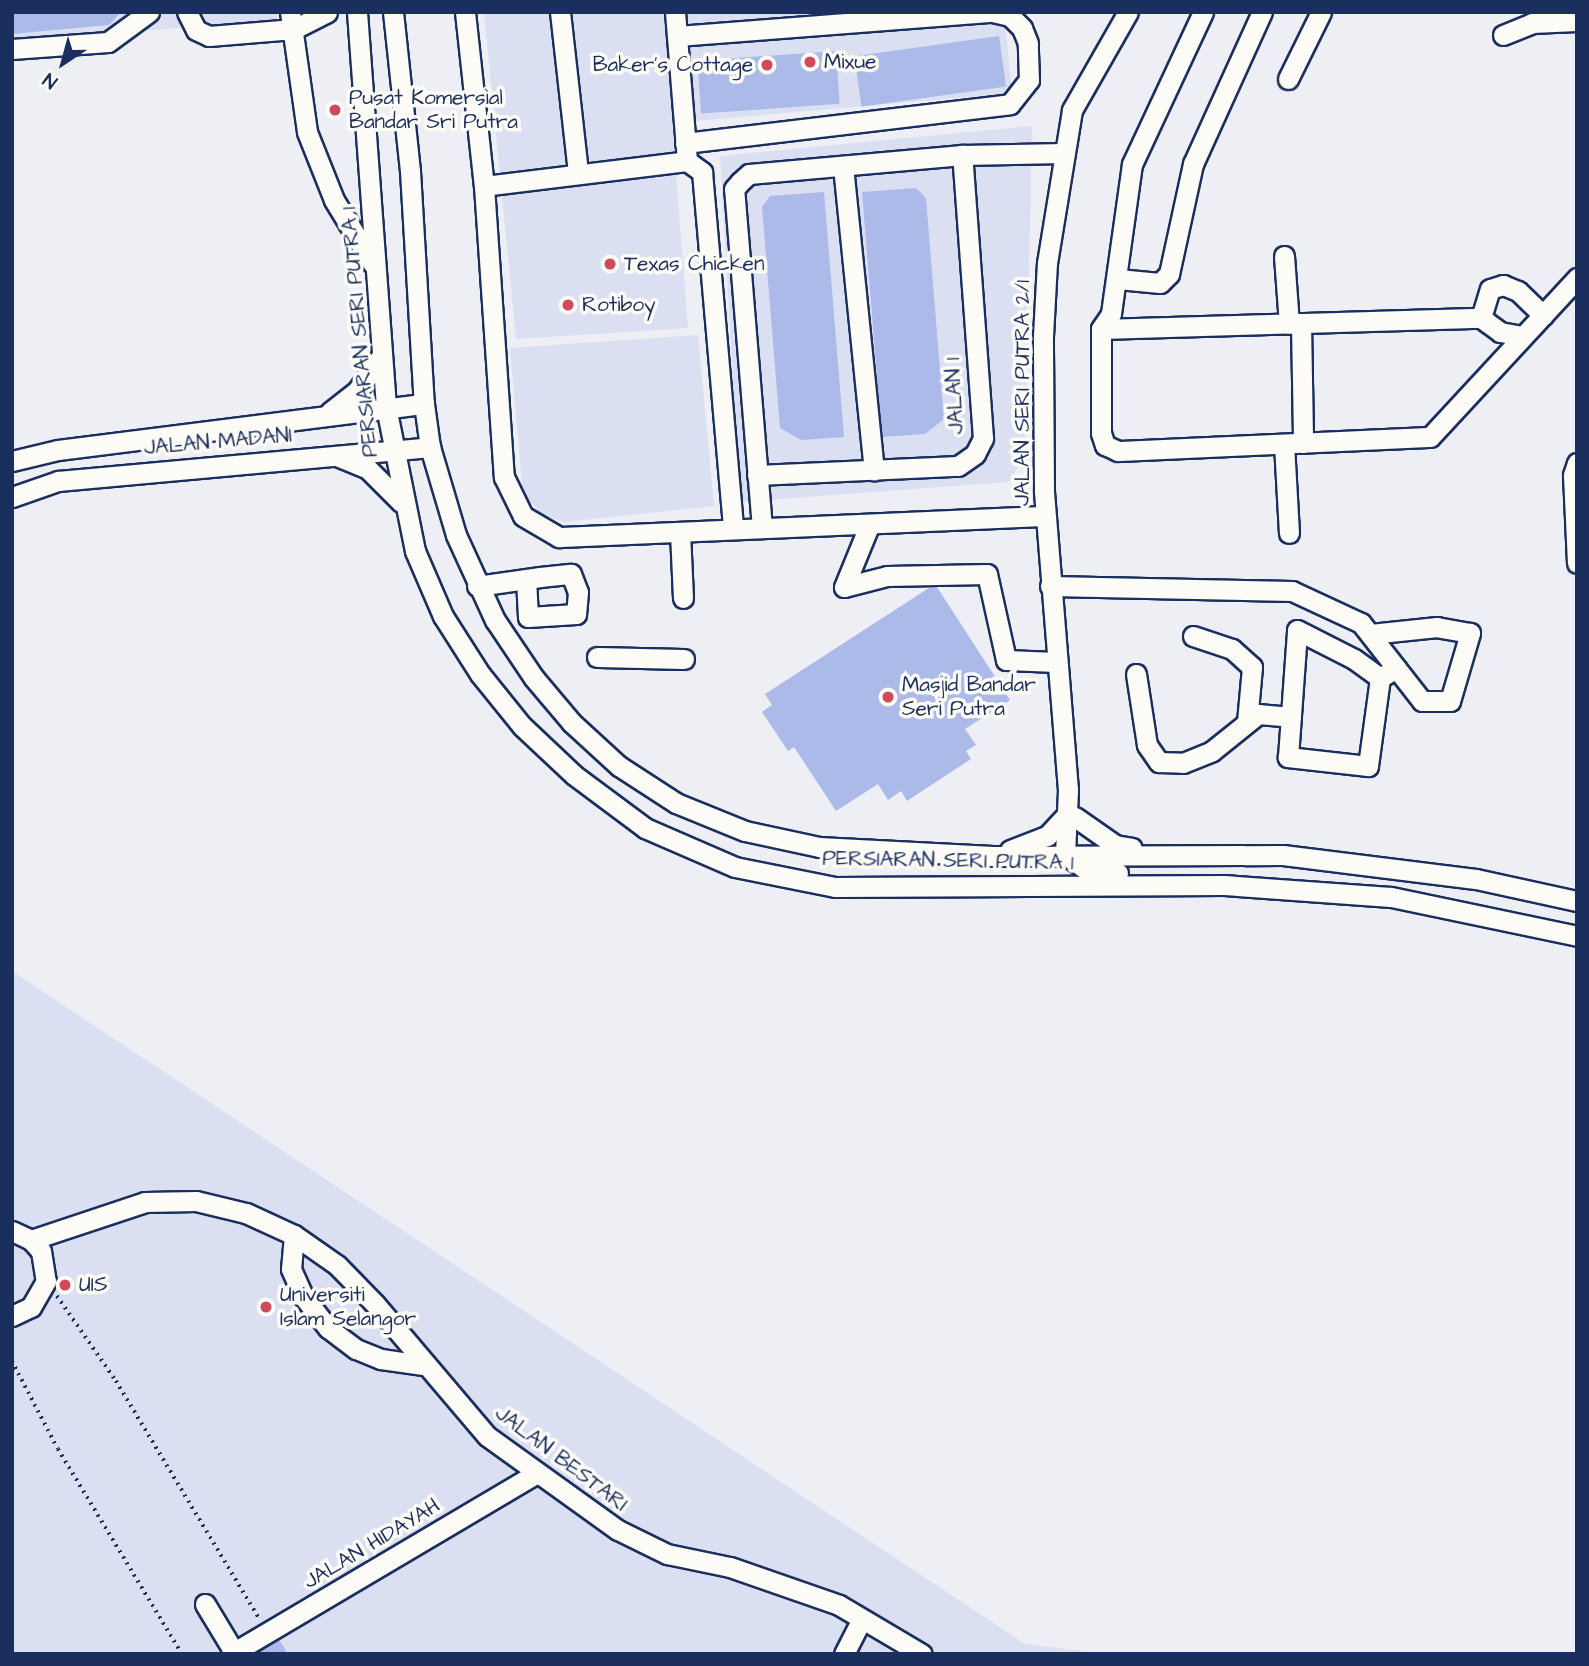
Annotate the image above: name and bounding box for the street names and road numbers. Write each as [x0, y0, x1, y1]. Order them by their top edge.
street label: PERSIARAN SERI PUTRA 1 [337, 206, 383, 458]
street label: JALAN SERI PUTRA 2/1 [1010, 280, 1036, 506]
street label: JALAN 1 [940, 357, 970, 435]
street label: JALAN MADANI [143, 423, 293, 461]
street label: PERSIARAN SERI PUTRA 1 [822, 846, 1074, 876]
street label: JALAN BESTARI [490, 1401, 632, 1517]
street label: JALAN HIDAYAH [299, 1493, 445, 1595]

